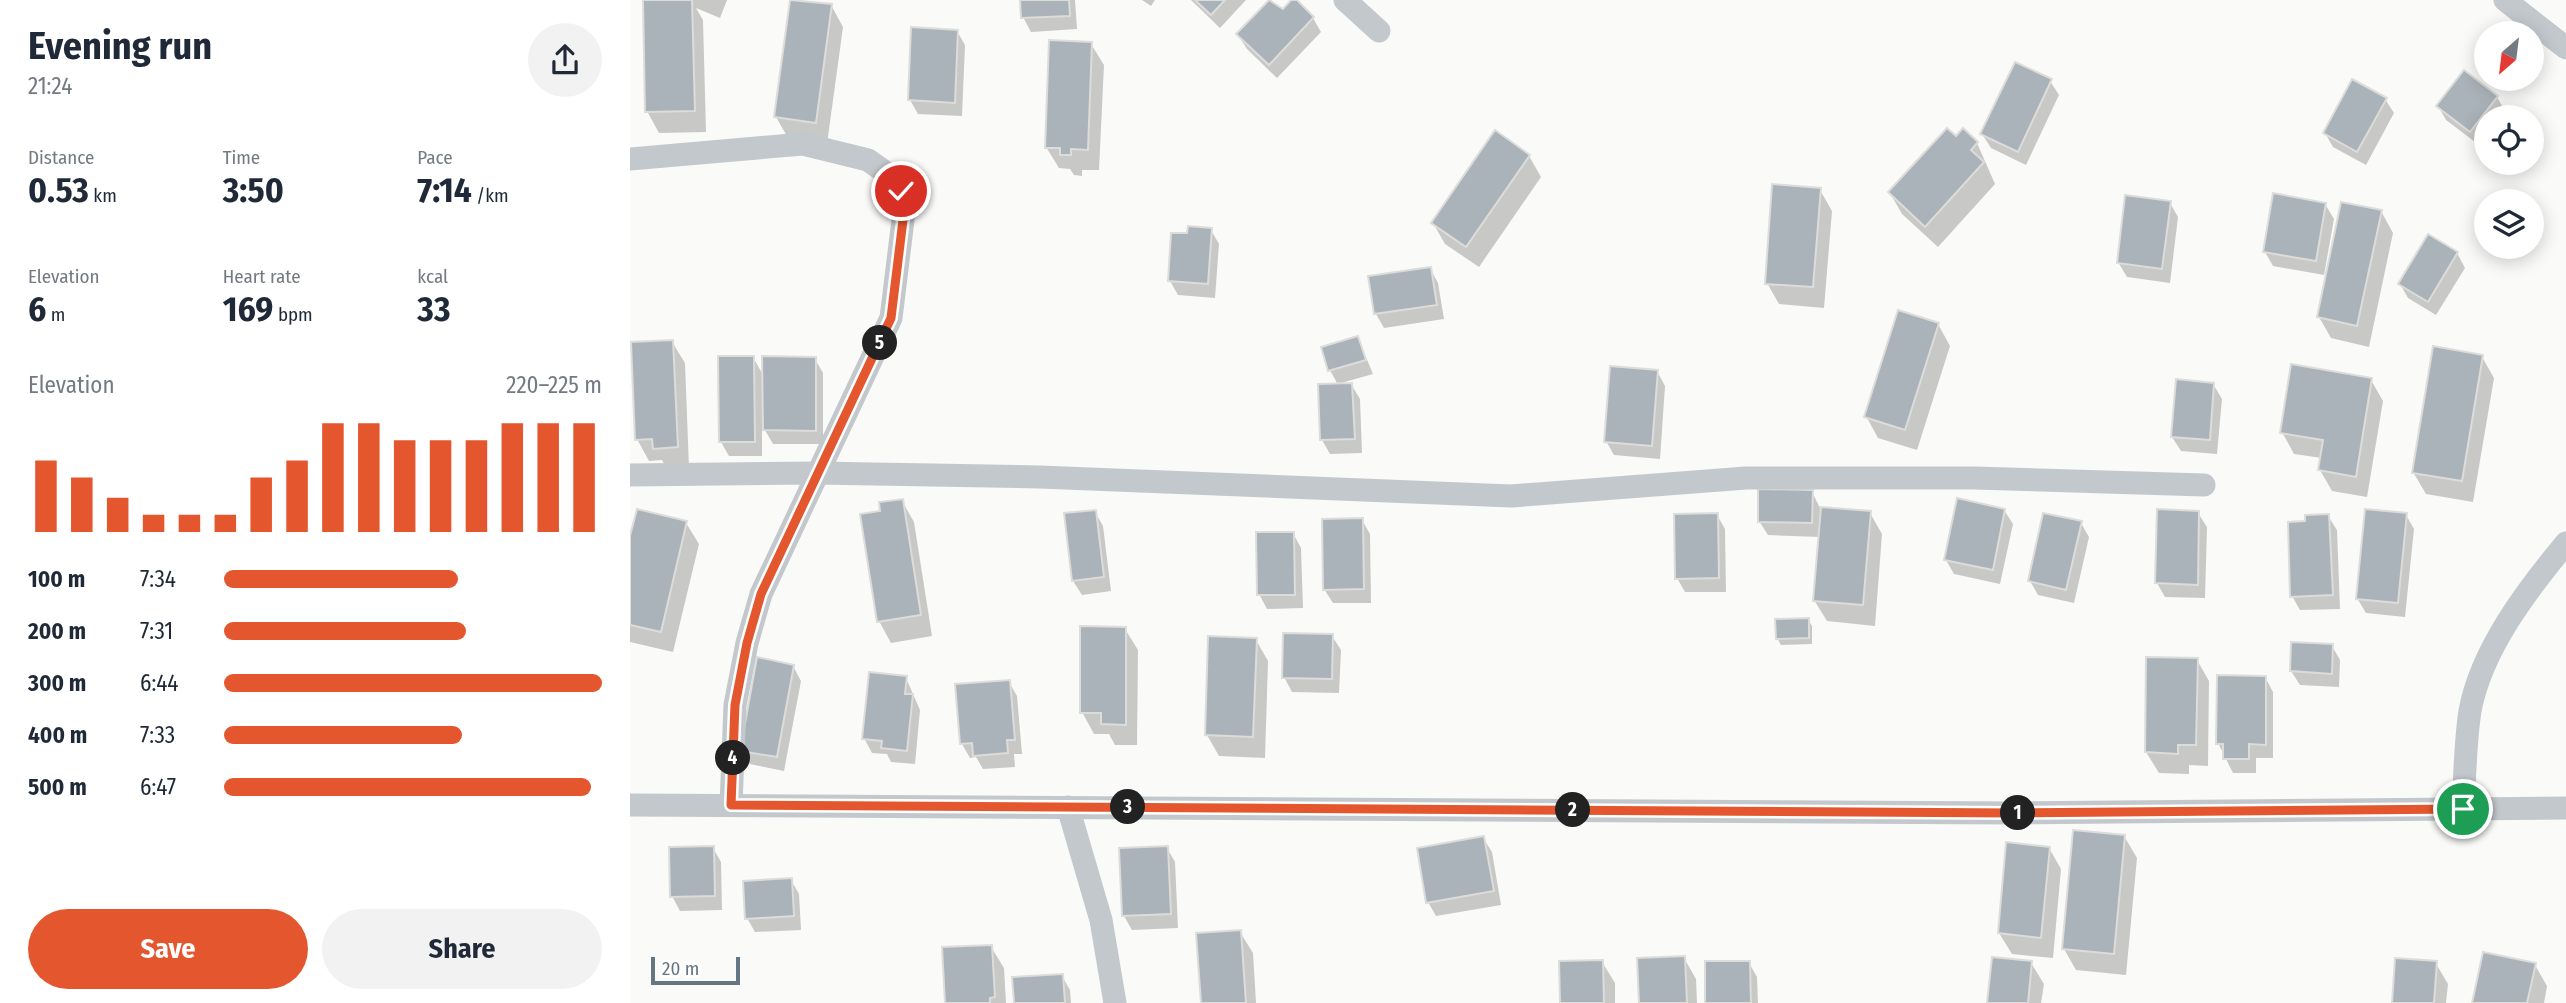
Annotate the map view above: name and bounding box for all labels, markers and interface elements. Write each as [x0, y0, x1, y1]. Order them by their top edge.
north arrow [2474, 21, 2544, 91]
map controls [2474, 21, 2544, 259]
text: Evening run [28, 23, 212, 69]
button: share [528, 23, 602, 97]
text: 21:24 [28, 72, 72, 100]
button: locate [2474, 105, 2544, 175]
text: Distance [28, 146, 95, 169]
text: Time [223, 146, 260, 169]
text: Pace [417, 146, 453, 169]
pin [871, 161, 931, 221]
text: 0.53 [28, 169, 89, 211]
text: 3:50 [223, 169, 284, 211]
text: 7:14 [417, 169, 472, 211]
icon: check [882, 172, 920, 210]
text: km [89, 184, 117, 207]
text: /km [472, 184, 509, 207]
button: layers [2474, 189, 2544, 259]
text: Elevation [28, 265, 100, 288]
text: Heart rate [223, 265, 301, 288]
text: kcal [417, 265, 448, 288]
text: 6 [28, 288, 46, 330]
text: 169 [223, 288, 273, 330]
text: 33 [417, 288, 450, 330]
text: m [46, 303, 65, 326]
text: bpm [273, 303, 313, 326]
pin: 5 [862, 326, 898, 360]
text: 5 [875, 331, 884, 354]
text: Elevation [28, 371, 115, 399]
text: 220–225 m [506, 371, 602, 399]
text: 100 m [28, 565, 85, 593]
text: 7:34 [140, 565, 176, 593]
text: 200 m [28, 617, 86, 645]
text: 7:31 [140, 617, 173, 645]
text: 300 m [28, 669, 86, 697]
text: 6:44 [140, 669, 178, 697]
text: 400 m [28, 721, 87, 749]
text: 7:33 [140, 721, 175, 749]
pin: 4 [716, 740, 750, 776]
text: 4 [728, 746, 737, 769]
text: 500 m [28, 773, 87, 801]
text: 6:47 [140, 773, 176, 801]
pin [2433, 779, 2493, 839]
pin: 3 [1110, 790, 1146, 824]
icon: arrive [2444, 790, 2482, 828]
pin: 2 [1556, 792, 1590, 828]
text: 3 [1123, 795, 1132, 818]
pin: 1 [2000, 796, 2036, 830]
text: 2 [1568, 798, 1577, 821]
text: 1 [2013, 801, 2022, 824]
button: Save [28, 909, 308, 989]
button: Share [322, 909, 602, 989]
scale bar [651, 954, 740, 986]
text: 20 m [662, 957, 699, 980]

